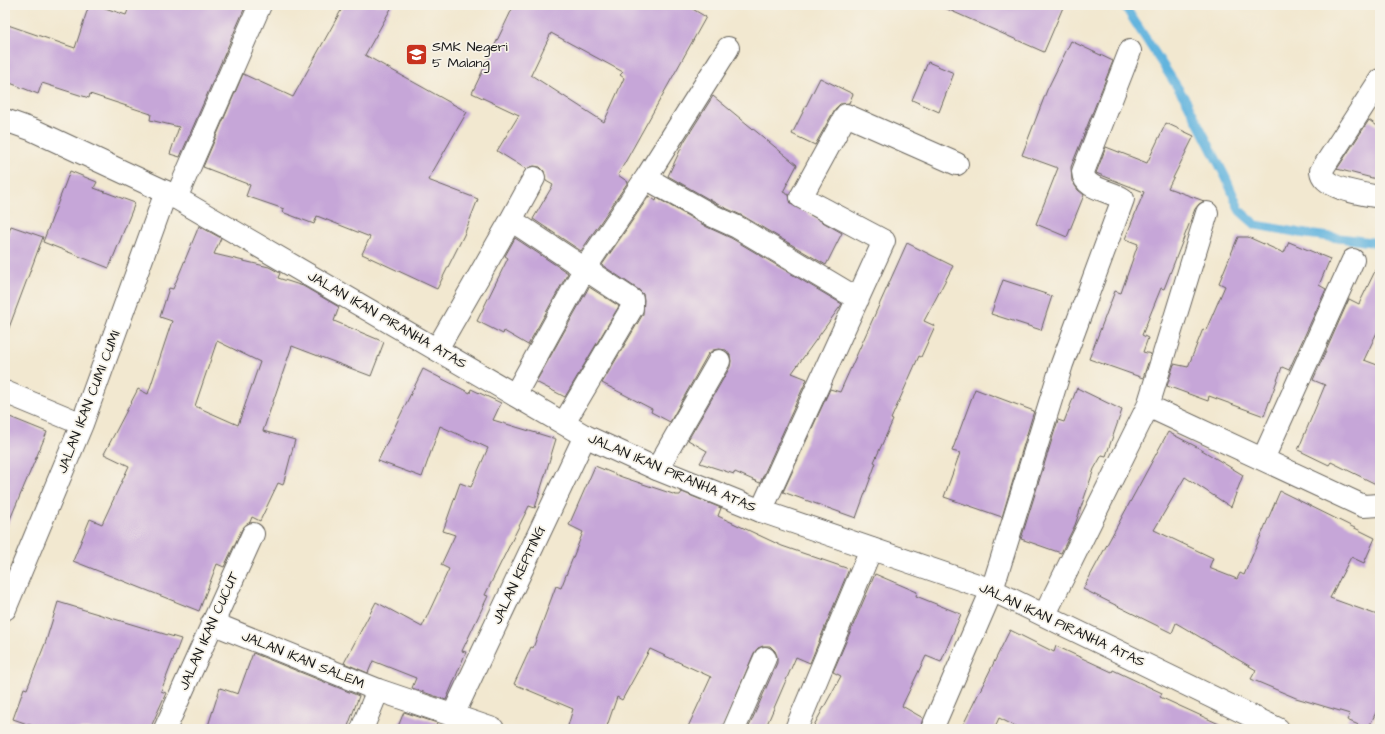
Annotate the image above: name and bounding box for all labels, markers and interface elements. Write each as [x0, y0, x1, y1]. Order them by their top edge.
place label: SMK Negeri 5 Malang [432, 37, 508, 73]
school or university icon: SMK Negeri 5 Malang [403, 42, 429, 68]
street label: JALAN IKAN PIRANHA ATAS [304, 266, 470, 374]
street label: JALAN IKAN CUMI CUMI [52, 328, 126, 476]
street label: JALAN IKAN PIRANHA ATAS [585, 428, 759, 518]
street label: JALAN KEPITING [487, 522, 551, 628]
street label: JALAN IKAN CUCUT [174, 568, 244, 693]
street label: JALAN IKAN PIRANHA ATAS [976, 578, 1148, 672]
street label: JALAN IKAN SALEM [239, 626, 368, 694]

